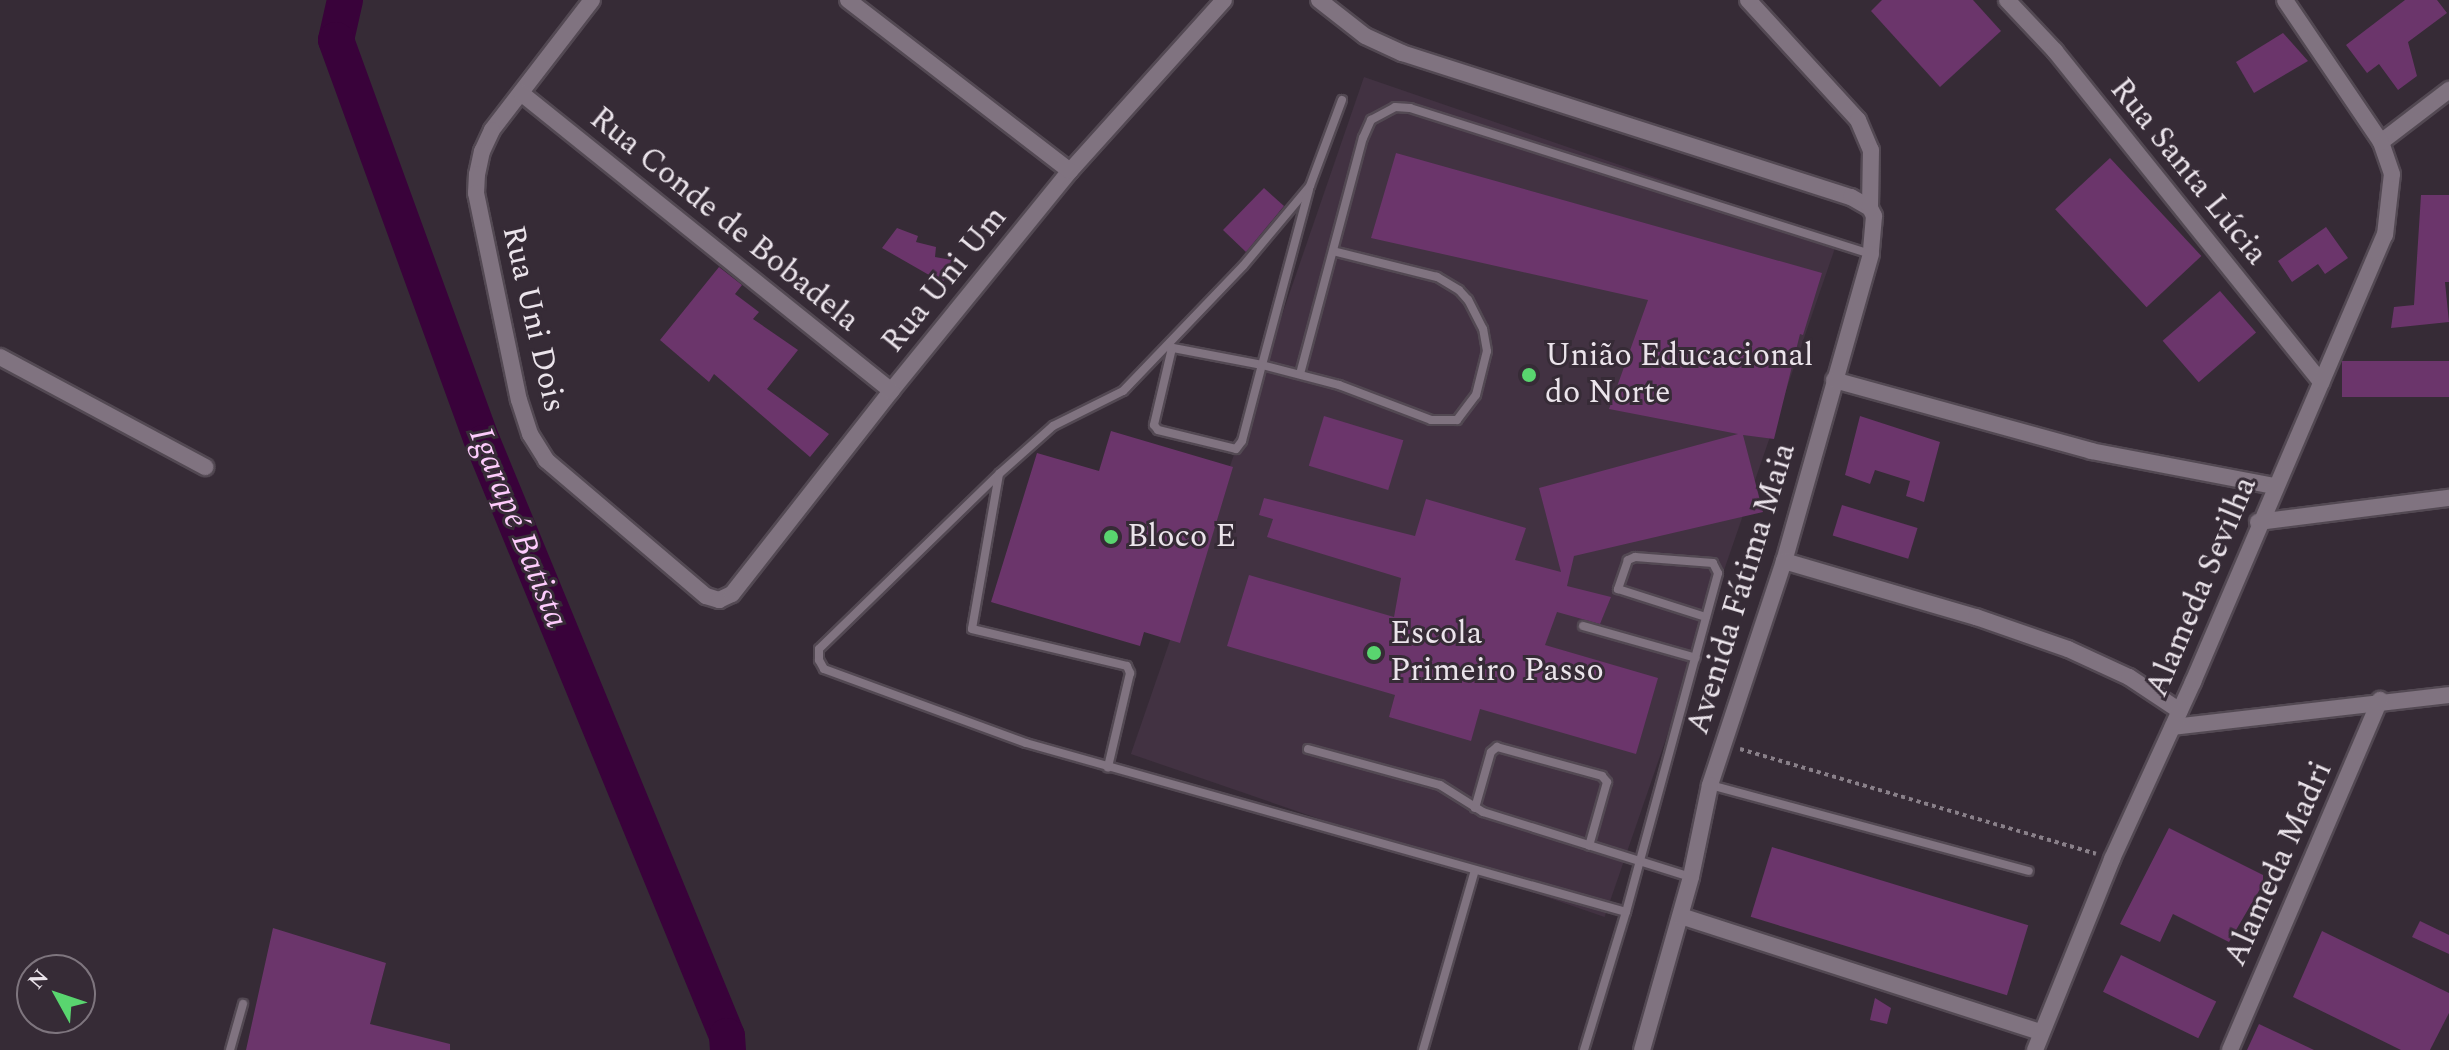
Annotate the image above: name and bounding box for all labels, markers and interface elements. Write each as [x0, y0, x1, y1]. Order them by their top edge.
street label: Rua Santa Lúcia [2101, 71, 2275, 273]
street label: Rua Conde de Bobadela [582, 100, 866, 340]
street label: Rua Uni Um [874, 199, 1016, 361]
street label: Rua Uni Dois [493, 222, 573, 416]
place label: União Educacional do Norte [1545, 338, 1813, 413]
marker: União Educacional do Norte [1520, 366, 1538, 384]
water label: Igarapé Batista [459, 422, 577, 634]
street label: Avenida Fátima Maia [1679, 439, 1805, 739]
street label: Alameda Sevilha [2138, 471, 2266, 703]
place label: Bloco E [1127, 518, 1236, 556]
marker: Bloco E [1102, 528, 1120, 546]
place label: Escola Primeiro Passo [1390, 616, 1604, 691]
marker: Escola Primeiro Passo [1365, 644, 1383, 662]
street label: Alameda Madri [2217, 756, 2341, 972]
north arrow [16, 954, 96, 1034]
text: N [20, 962, 57, 997]

